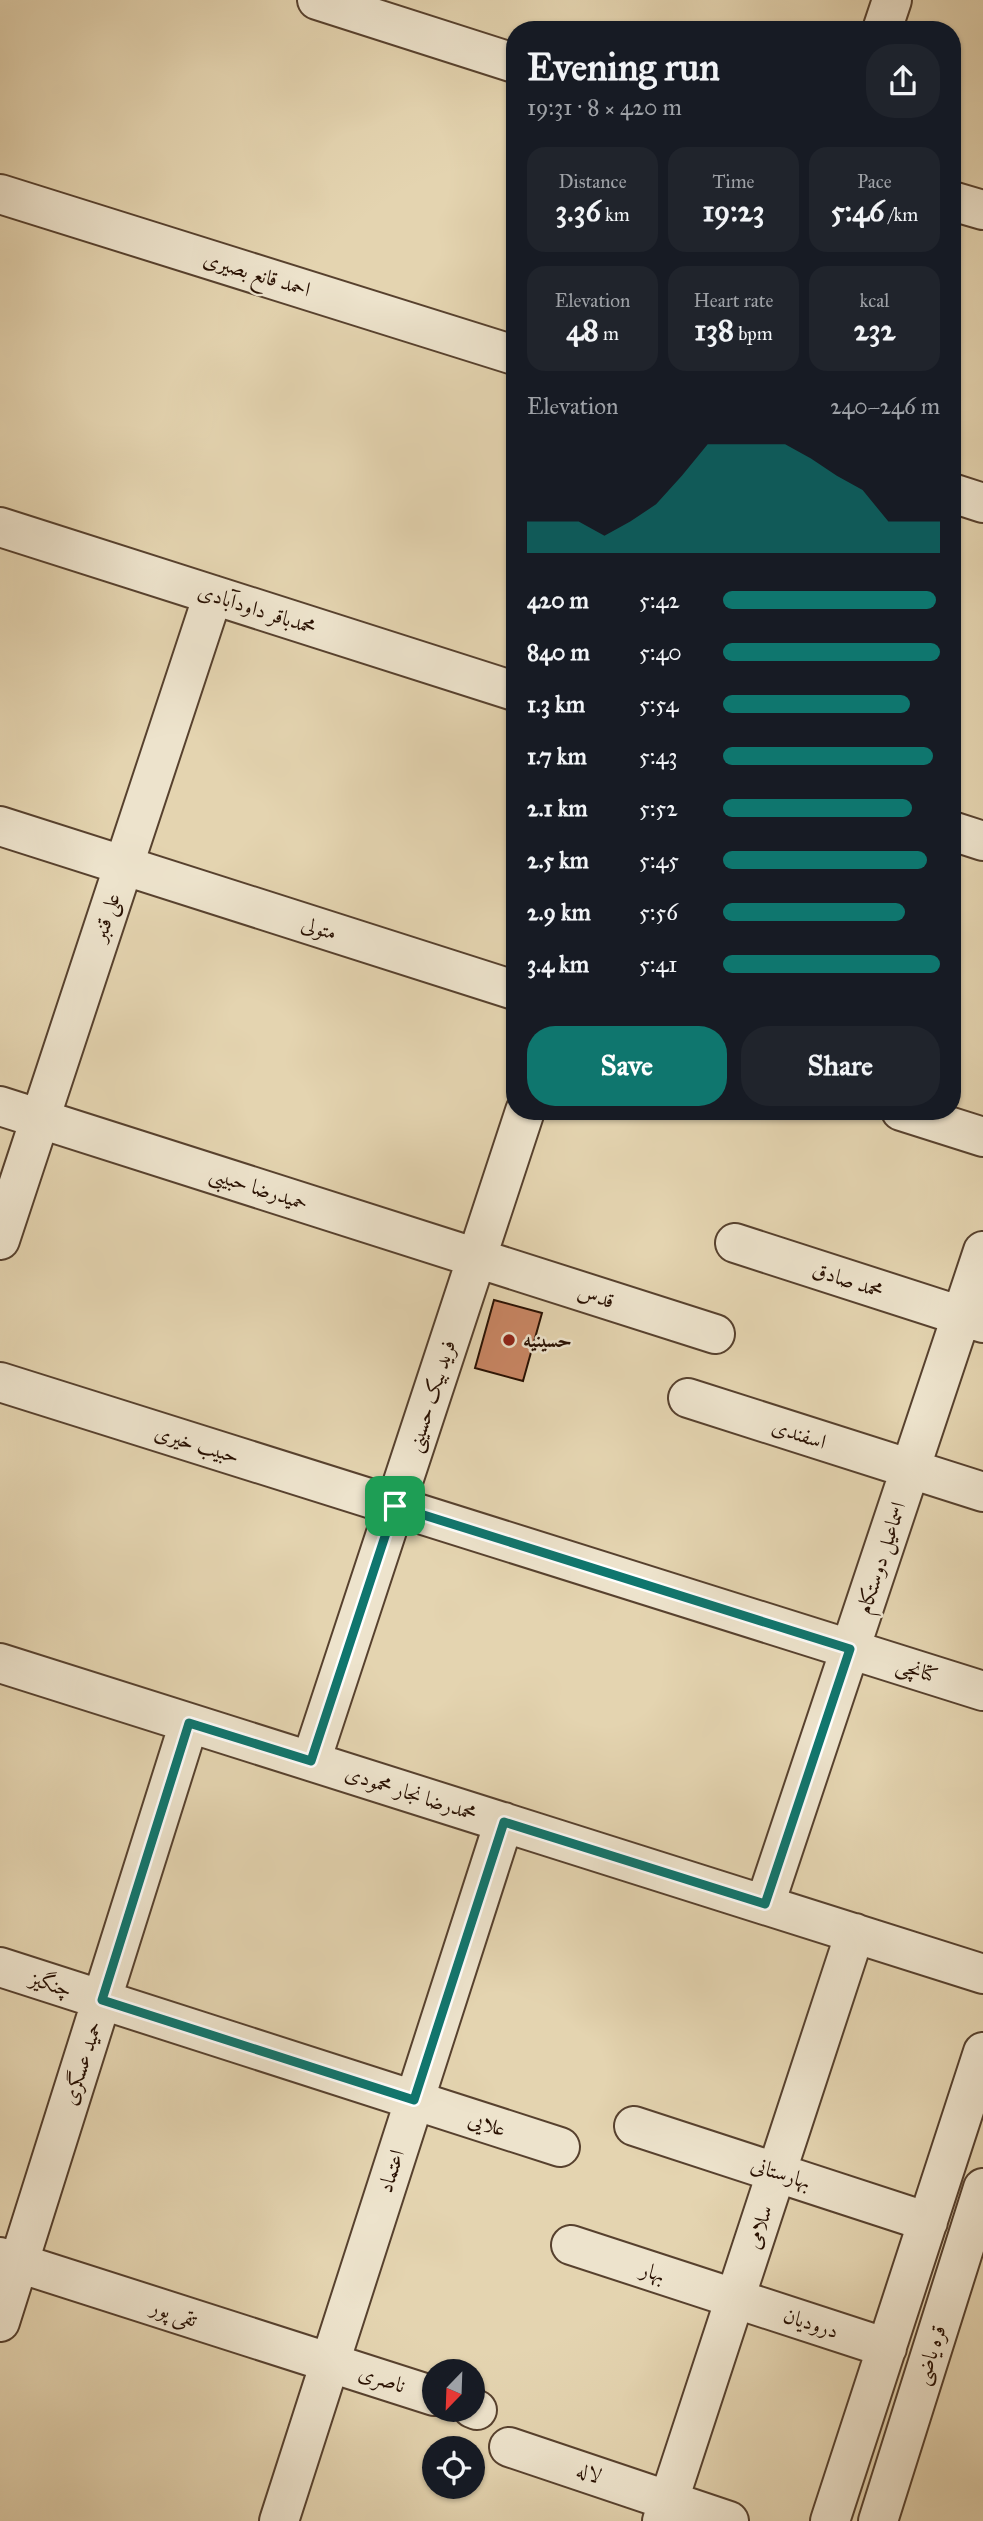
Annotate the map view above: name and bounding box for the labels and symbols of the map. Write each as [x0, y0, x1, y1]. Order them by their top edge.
street label: احمد قانع بصیری [198, 245, 314, 308]
street label: محمدباقر داودآبادی [195, 578, 320, 640]
street label: علی قنبر [85, 889, 129, 947]
street label: متولی [298, 910, 340, 946]
street label: حمیدرضا حبیبی [205, 1160, 312, 1220]
street label: محمد صادق [809, 1256, 887, 1304]
street label: قدس [574, 1278, 618, 1314]
place label: حسینیه [523, 1327, 572, 1353]
marker: حسینیه [501, 1332, 517, 1348]
street label: فرید بیک حسینی [401, 1337, 463, 1456]
street label: اسفندی [769, 1413, 829, 1455]
street label: حبیب خیری [151, 1419, 243, 1470]
pin [365, 1476, 425, 1536]
street label: اسماعیل دوستکام [851, 1499, 916, 1619]
street label: کتانچی [893, 1651, 941, 1690]
street label: محمدرضا نجار محمودی [342, 1759, 480, 1827]
street label: چنگیز [24, 1964, 75, 2004]
street label: حمید عسگری [56, 2018, 108, 2108]
street label: علایی [465, 2106, 509, 2143]
street label: اعتماد [372, 2146, 410, 2196]
street label: بهارستانی [747, 2151, 814, 2196]
street label: سلامی [740, 2202, 778, 2252]
street label: بهار [635, 2255, 669, 2289]
street label: تقی پور [145, 2293, 201, 2335]
street label: درودیان [780, 2302, 842, 2344]
street label: قره یاضی [908, 2322, 954, 2389]
street label: ناصری [355, 2359, 409, 2400]
north arrow [422, 2359, 485, 2422]
street label: لاله [573, 2457, 605, 2489]

